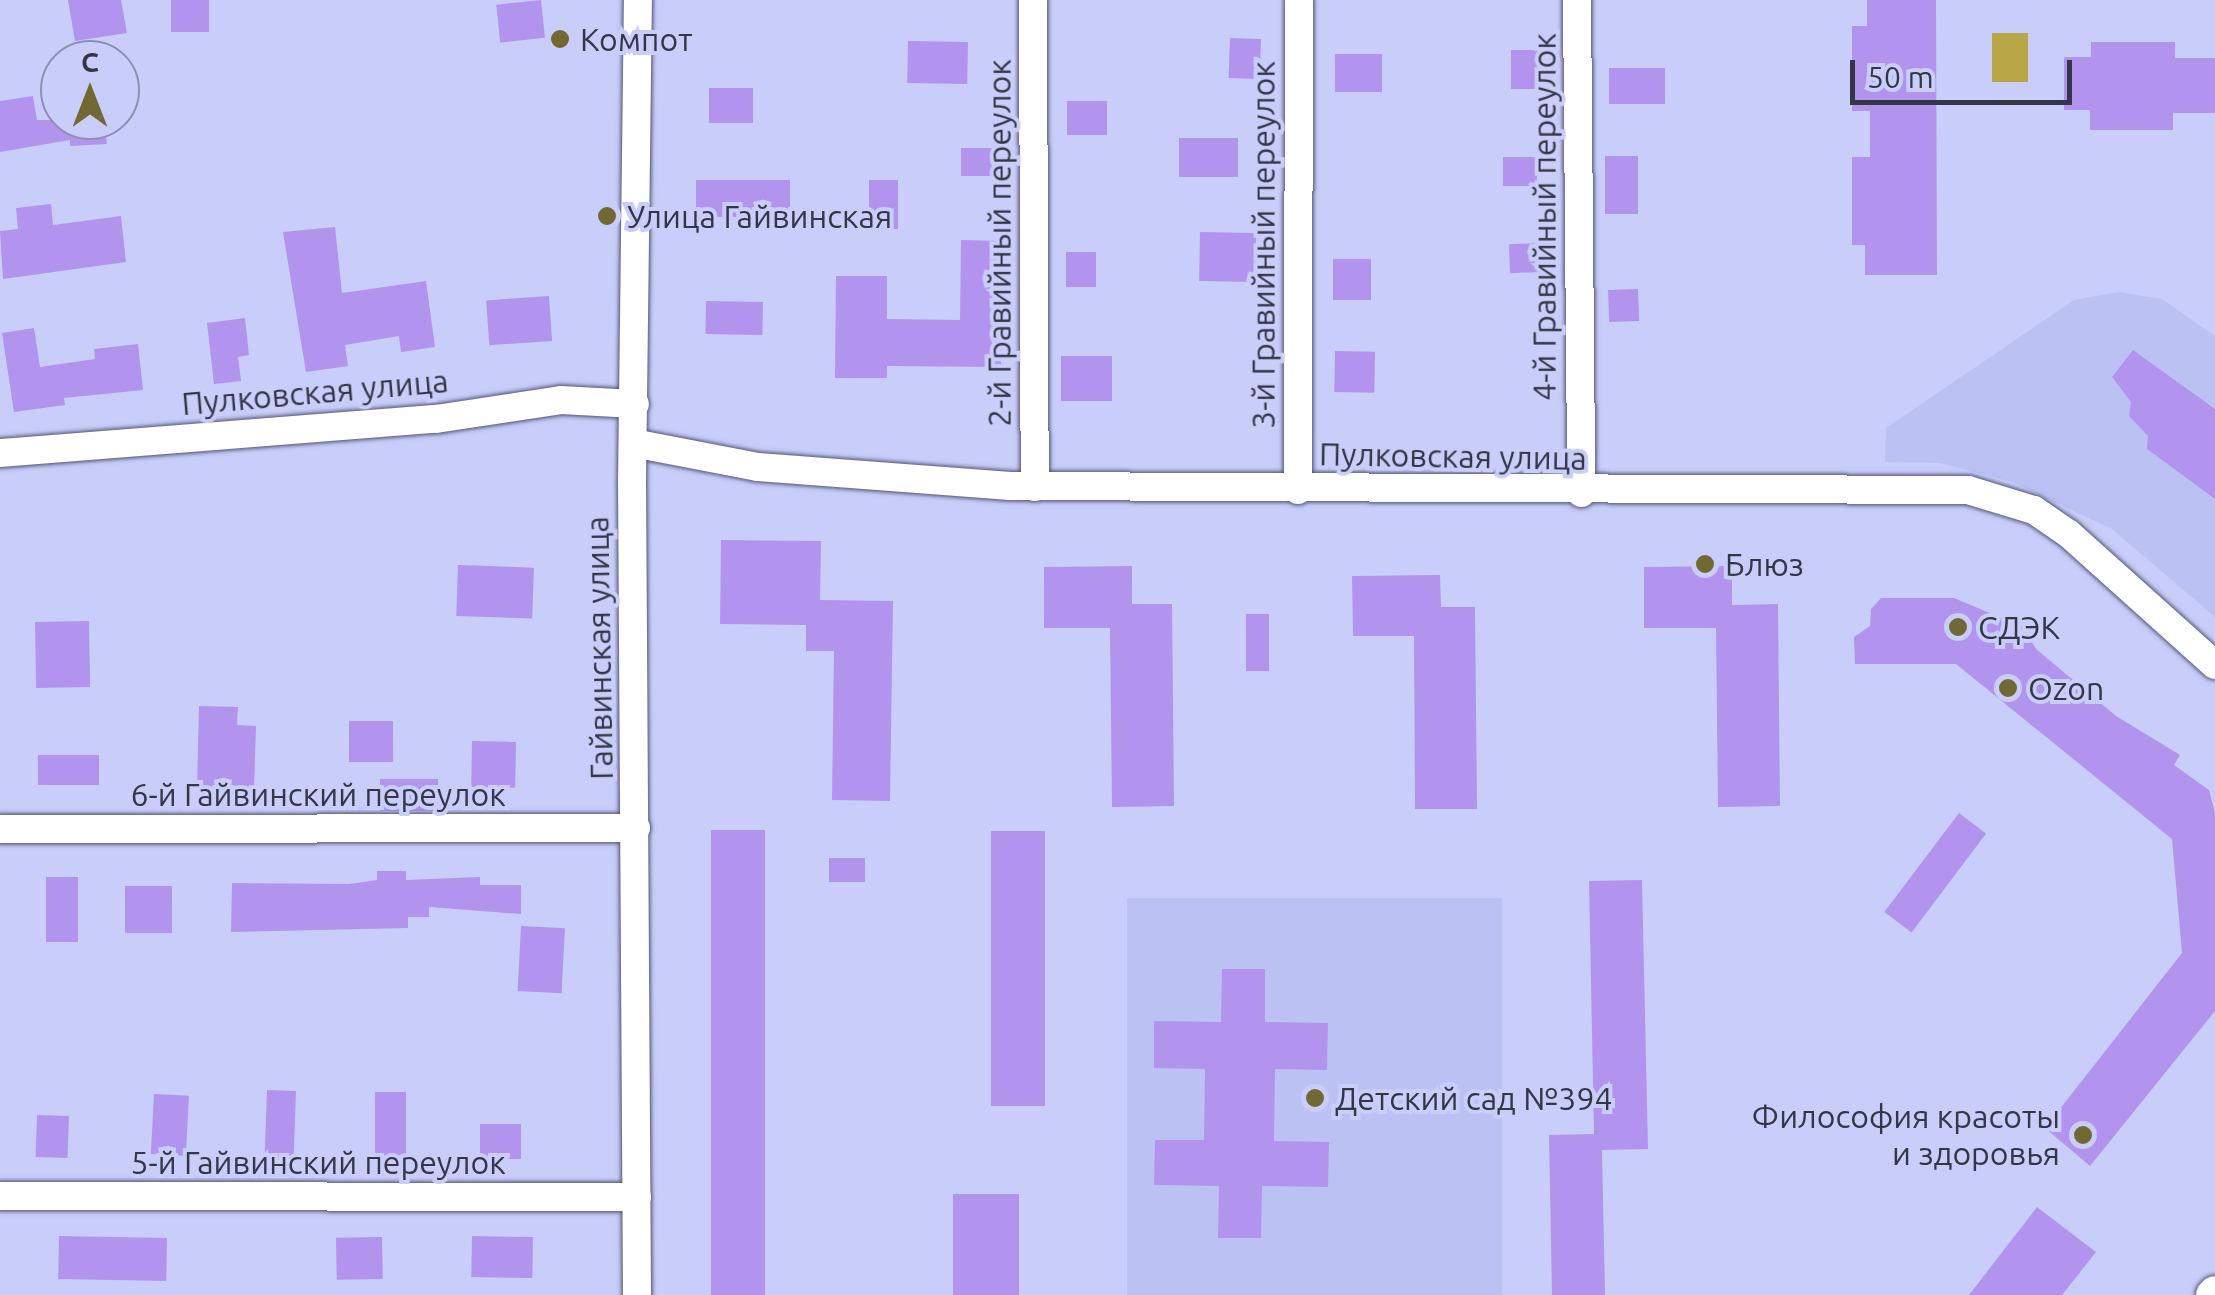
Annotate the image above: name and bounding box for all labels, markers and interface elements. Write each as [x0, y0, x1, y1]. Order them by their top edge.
place label: Компот [580, 20, 692, 58]
marker: Компот [549, 28, 571, 50]
street label: 4-й Гравийный переулок [1525, 33, 1563, 401]
north arrow [40, 40, 140, 140]
scale bar [1855, 40, 2078, 102]
text: С [81, 46, 99, 77]
street label: 2-й Гравийный переулок [980, 59, 1018, 427]
text: 50 m [1867, 60, 1934, 94]
street label: 3-й Гравийный переулок [1244, 61, 1282, 429]
place label: Улица Гайвинская [627, 197, 892, 235]
marker: Улица Гайвинская [596, 205, 618, 227]
street label: Пулковская улица [180, 361, 450, 423]
street label: Пулковская улица [1319, 434, 1587, 478]
street label: Гайвинская улица [578, 516, 620, 780]
place label: Блюз [1725, 545, 1804, 583]
marker: Блюз [1694, 553, 1716, 575]
place label: СДЭК [1978, 608, 2060, 646]
marker: СДЭК [1947, 616, 1969, 638]
place label: Ozon [2028, 669, 2104, 707]
marker: Ozon [1997, 677, 2019, 699]
street label: 6-й Гайвинский переулок [130, 775, 506, 813]
place label: Детский сад №394 [1335, 1079, 1613, 1117]
marker: Детский сад №394 [1304, 1087, 1326, 1109]
place label: Философия красоты и здоровья [1752, 1098, 2060, 1173]
marker: Философия красоты и здоровья [2070, 1122, 2096, 1148]
street label: 5-й Гайвинский переулок [130, 1143, 506, 1181]

